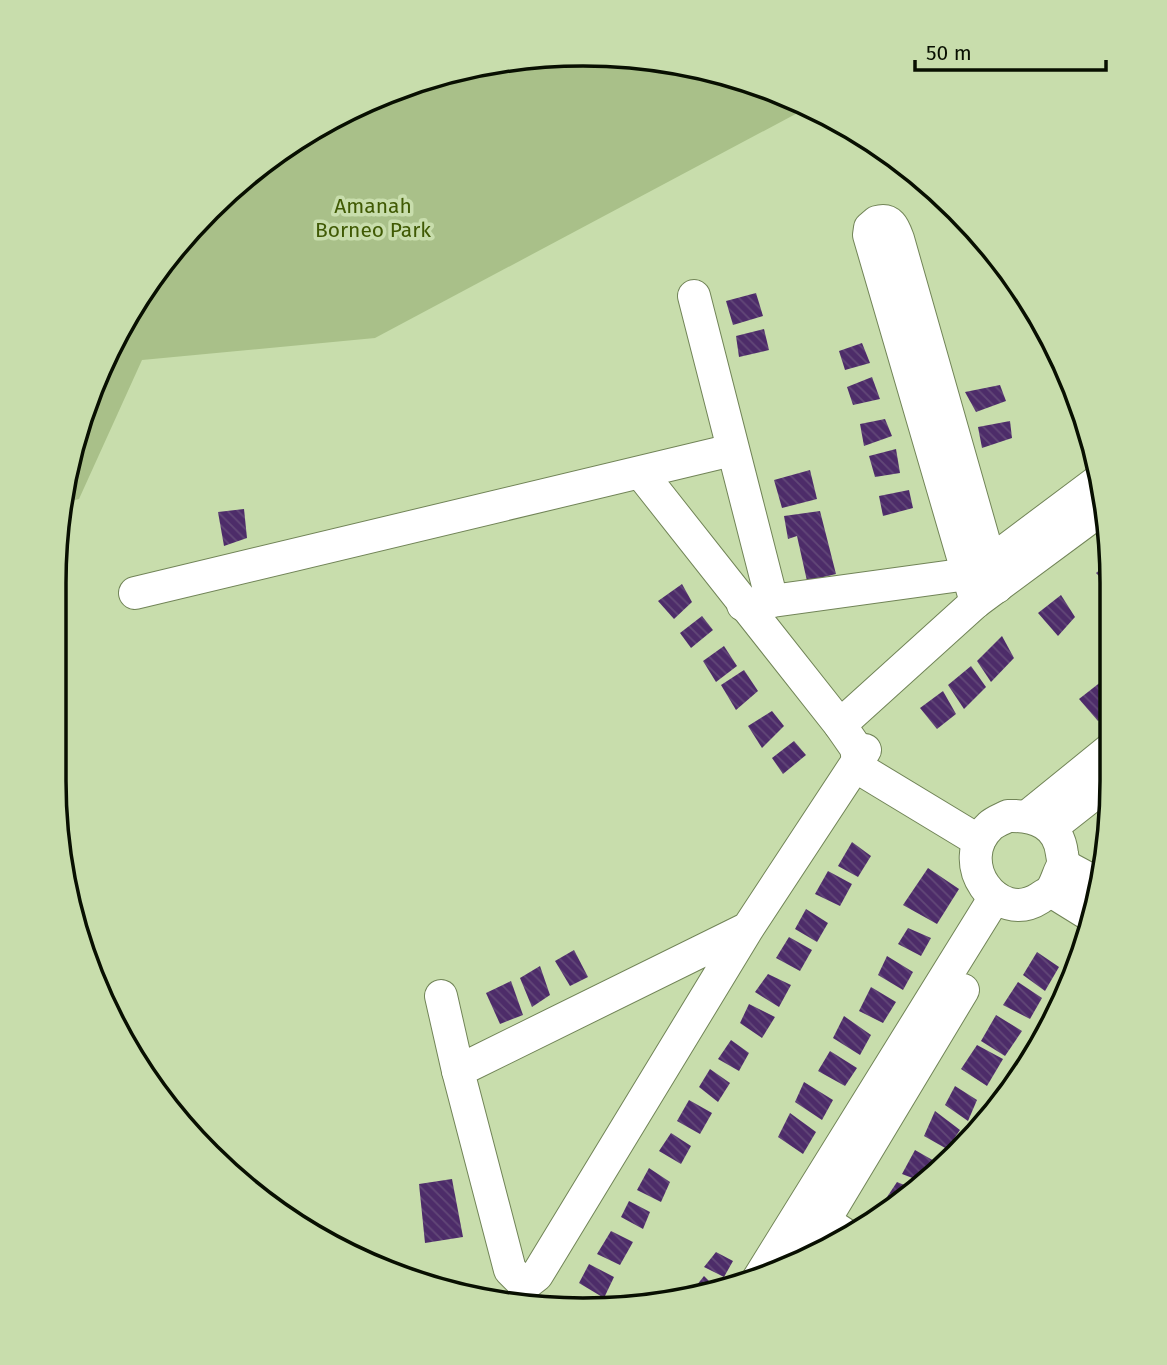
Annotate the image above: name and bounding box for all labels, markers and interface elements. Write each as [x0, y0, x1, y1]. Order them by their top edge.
scale bar [915, 28, 1106, 72]
text: 50 m [926, 40, 972, 66]
park label: Amanah Borneo Park [315, 193, 431, 243]

